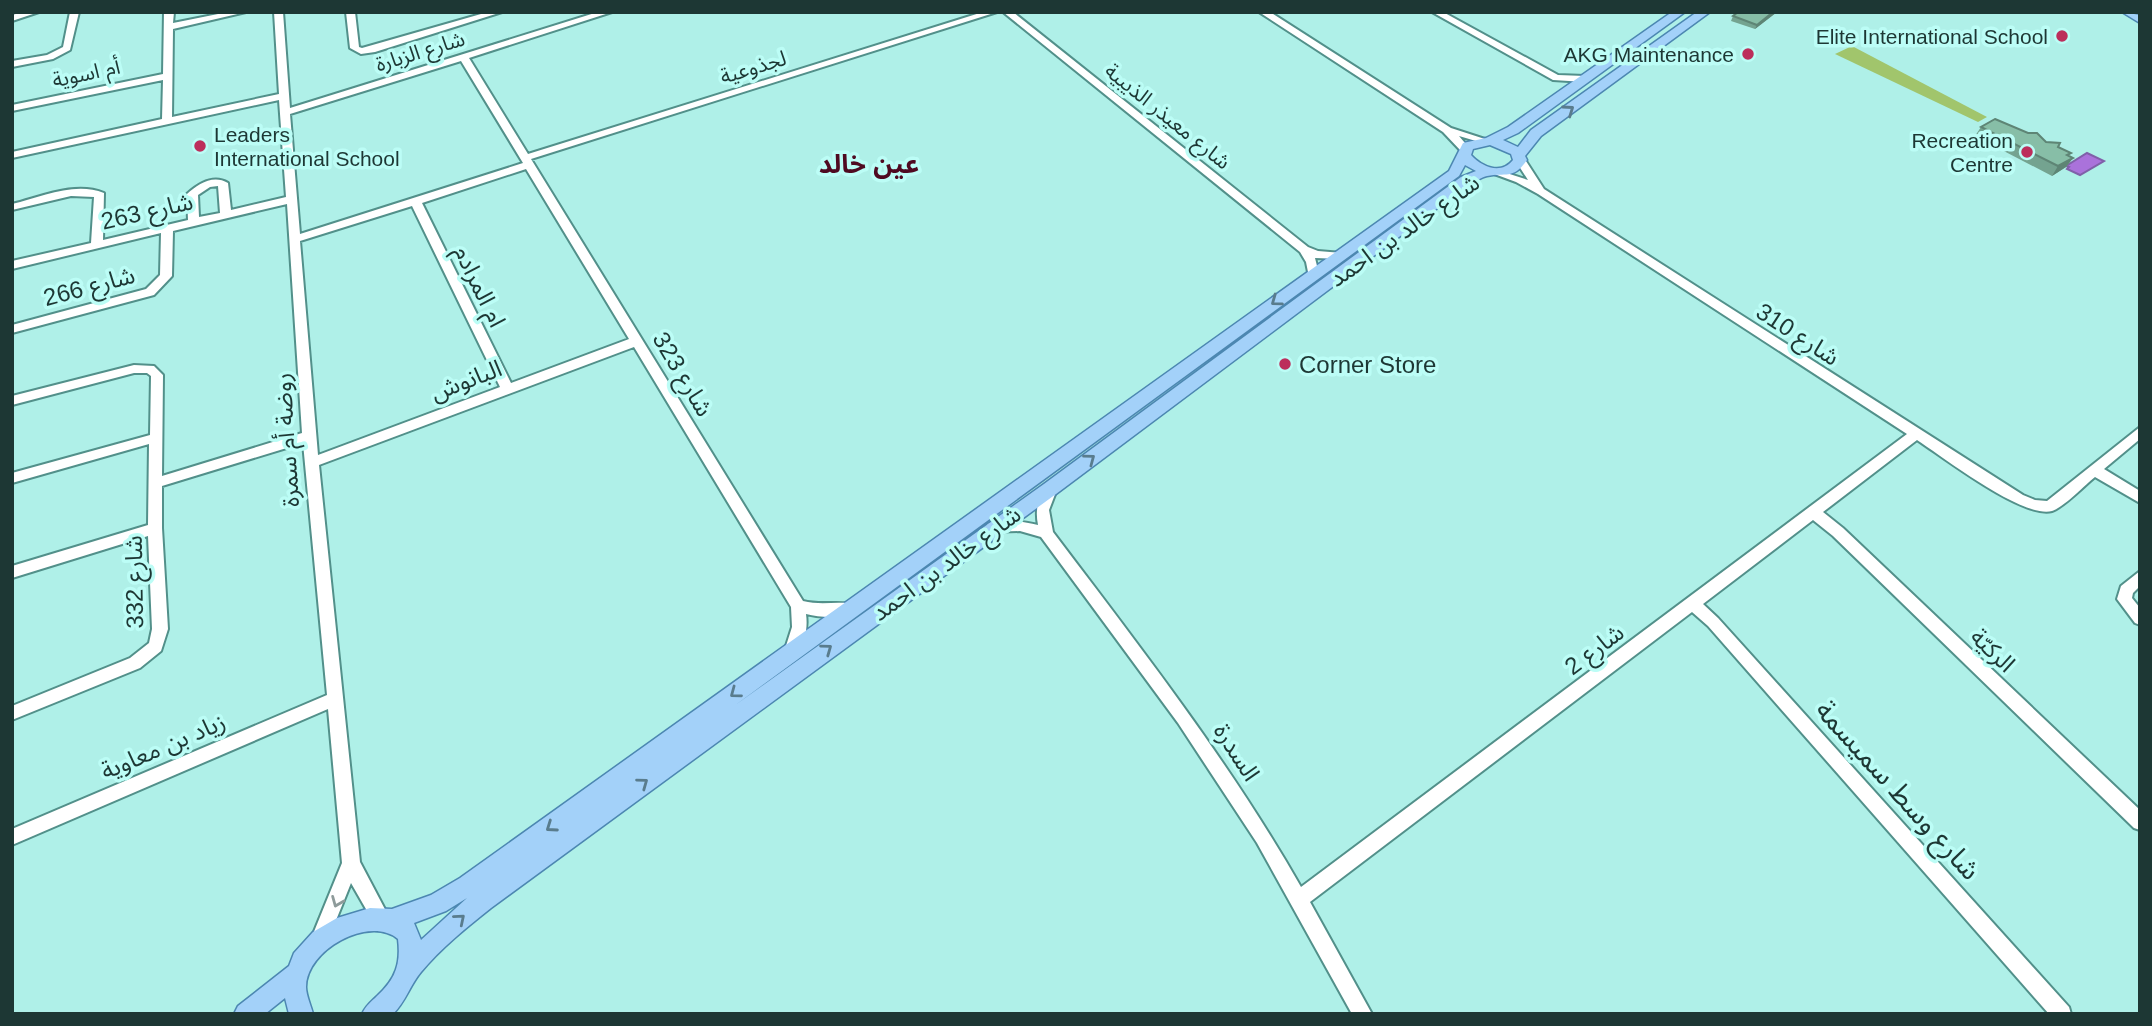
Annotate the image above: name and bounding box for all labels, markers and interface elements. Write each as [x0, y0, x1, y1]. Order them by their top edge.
place label: Elite International School [1816, 25, 2048, 48]
street label: شارع الزبارة [373, 27, 469, 79]
marker: Elite International School [2054, 28, 2070, 44]
place label: AKG Maintenance [1564, 43, 1734, 66]
street label: لجذوعية [717, 46, 789, 89]
marker: AKG Maintenance [1740, 46, 1756, 62]
street label: أم اسوية [50, 54, 123, 96]
street label: شارع معيذر الذيبية [1098, 58, 1235, 177]
one-way arrow [1561, 106, 1574, 118]
place label: Leaders International School [214, 123, 400, 170]
place label: Recreation Centre [1911, 129, 2013, 176]
marker: Leaders International School [192, 138, 208, 154]
marker: Recreation Centre [2019, 144, 2035, 160]
district label: عين خالد [819, 149, 919, 179]
street label: شارع خالد بن احمد [1324, 168, 1487, 295]
street label: شارع 263 [98, 187, 196, 239]
street label: ام المرادم [444, 241, 511, 333]
street label: شارع 266 [40, 261, 139, 315]
one-way arrow [1271, 293, 1284, 305]
street label: شارع 310 [1749, 297, 1845, 374]
street label: شارع 323 [644, 327, 719, 423]
place label: Corner Store [1299, 351, 1436, 378]
street label: البانوش [427, 354, 506, 407]
marker: Corner Store [1277, 356, 1293, 372]
street label: روضة أم سمرة [266, 372, 309, 508]
one-way arrow [1083, 454, 1095, 467]
street label: شارع خالد بن احمد [866, 500, 1028, 629]
street label: شارع 332 [120, 535, 152, 629]
street label: شارع 2 [1559, 618, 1631, 683]
street label: الركيّة [1965, 623, 2021, 678]
one-way arrow [819, 645, 832, 658]
one-way arrow [730, 685, 743, 697]
street label: شارع وسط سميسمة [1806, 694, 1986, 889]
street label: زياد بن معاوية [97, 708, 230, 785]
street label: السدرة [1208, 718, 1265, 786]
one-way arrow [635, 779, 648, 792]
one-way arrow [546, 819, 559, 831]
one-way arrow [331, 895, 345, 908]
one-way arrow [452, 914, 465, 927]

